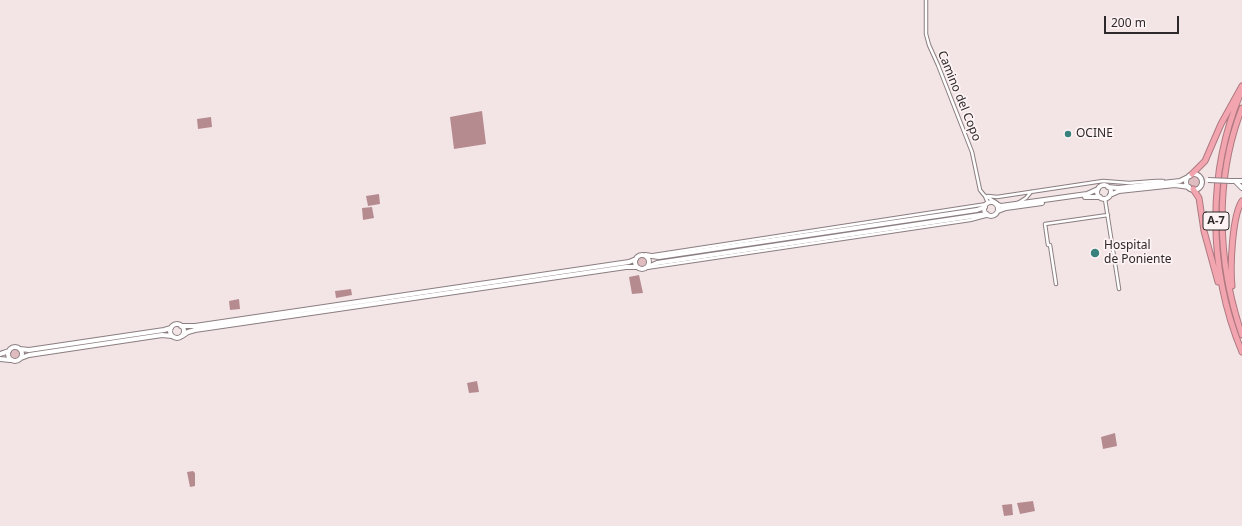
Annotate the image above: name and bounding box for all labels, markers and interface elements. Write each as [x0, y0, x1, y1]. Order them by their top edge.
scale bar [1106, 8, 1181, 34]
text: 200 m [1111, 14, 1146, 31]
street label: Camino del Copo [934, 49, 984, 143]
place label: OCINE [1076, 127, 1113, 141]
marker: OCINE [1063, 129, 1073, 139]
road number: A-7 [1203, 212, 1229, 230]
place label: Hospital de Poniente [1104, 239, 1172, 267]
marker: Hospital de Poniente [1089, 247, 1101, 259]

